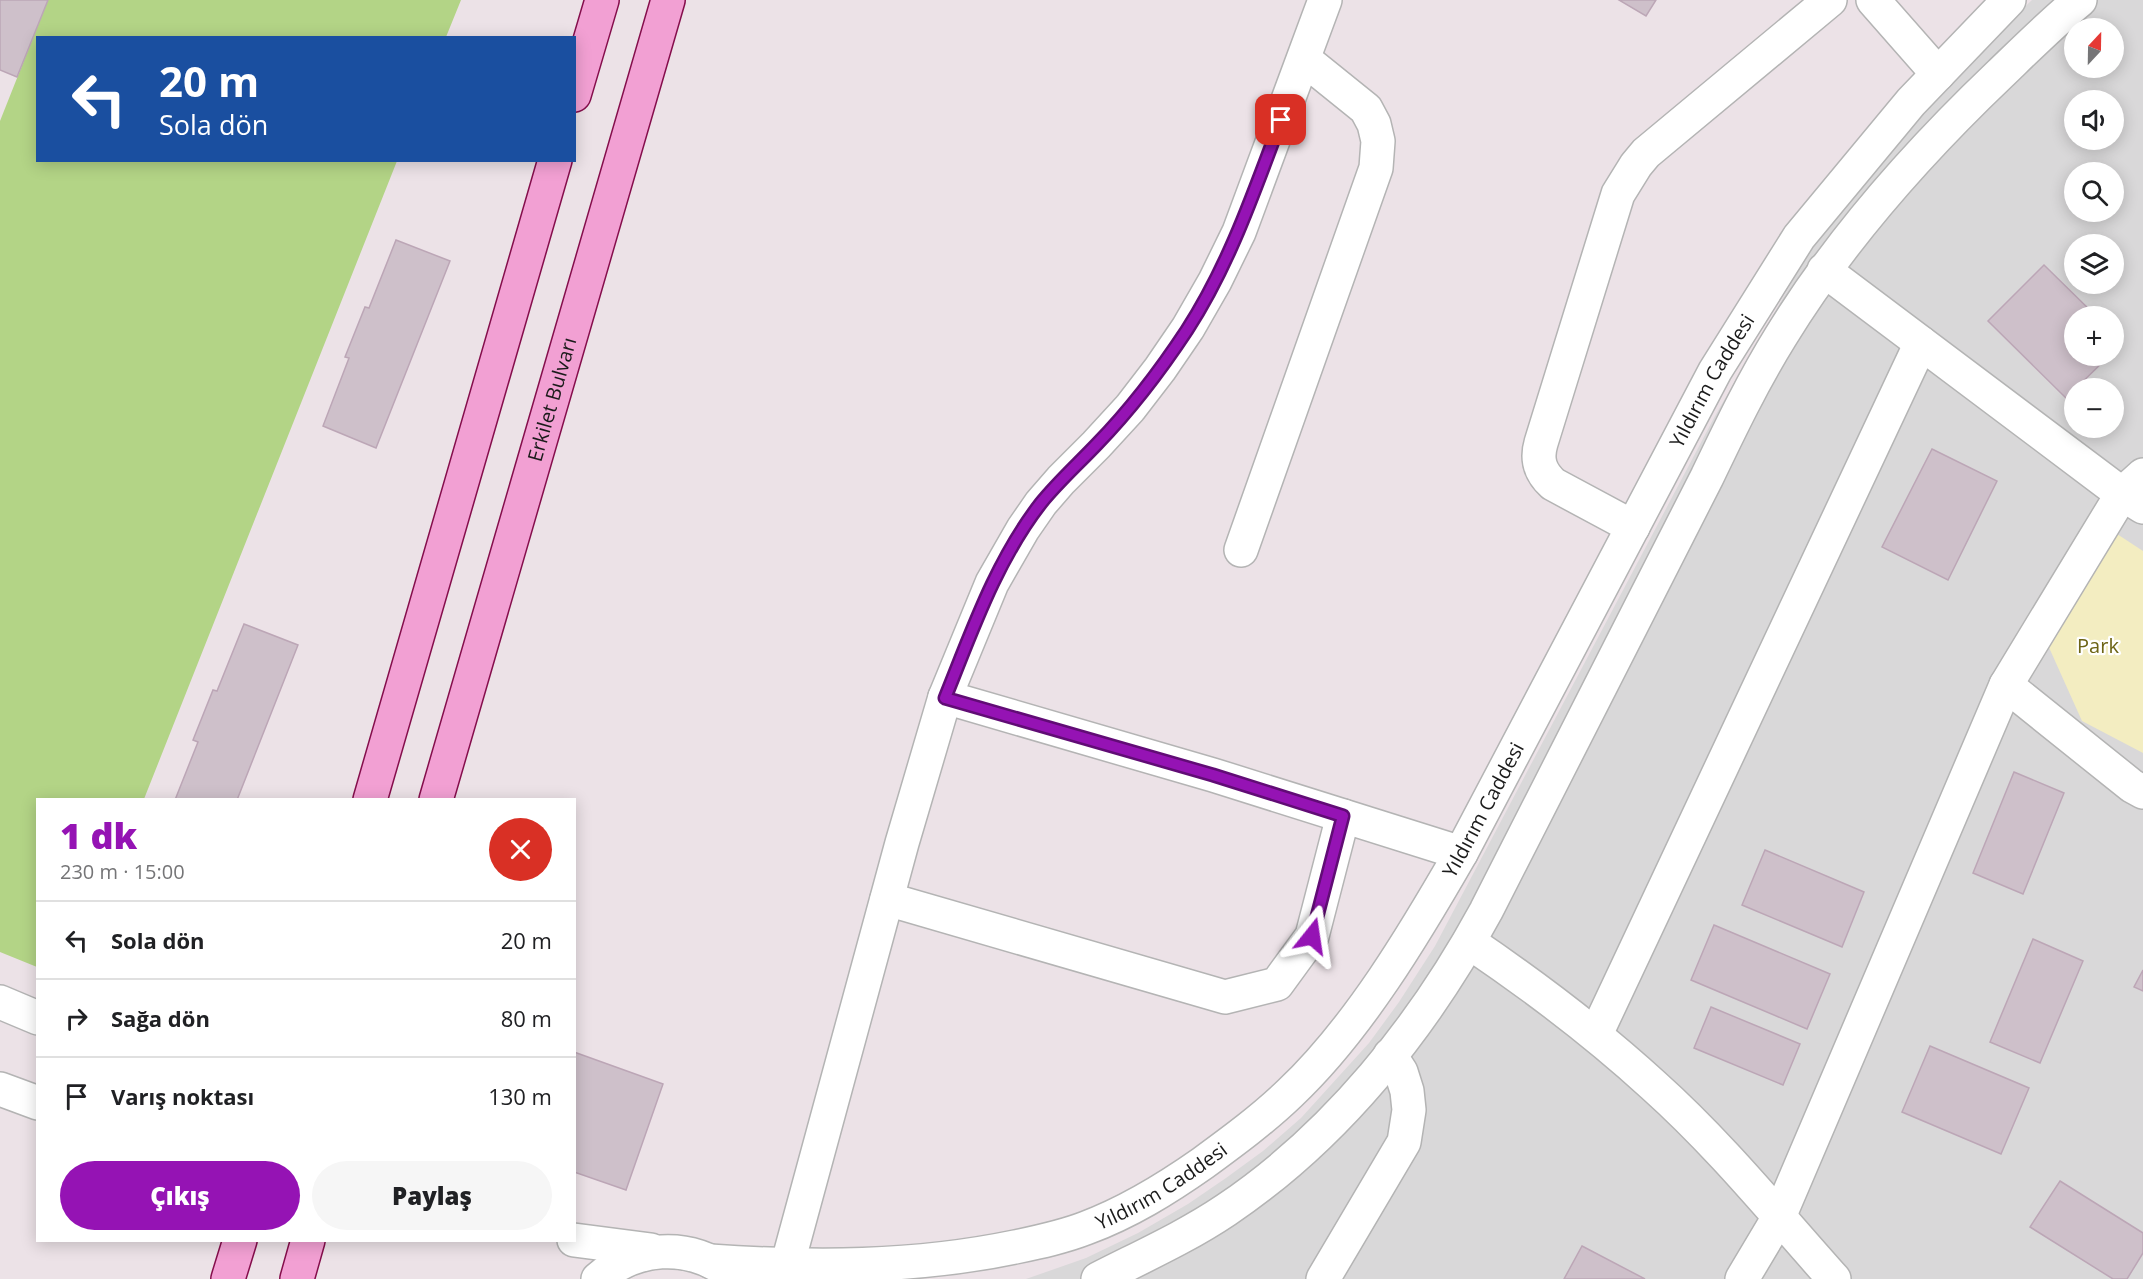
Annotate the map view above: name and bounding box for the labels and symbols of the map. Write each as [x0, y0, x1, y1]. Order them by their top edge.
north arrow [2064, 18, 2124, 78]
pin [1255, 94, 1306, 145]
street label: Yıldırım Caddesi [1663, 309, 1760, 452]
street label: Erkilet Bulvarı [521, 334, 582, 465]
park label: Park [2077, 632, 2119, 659]
street label: Yıldırım Caddesi [1436, 737, 1530, 882]
position arrow [1280, 904, 1344, 968]
street label: Yıldırım Caddesi [1091, 1136, 1232, 1236]

